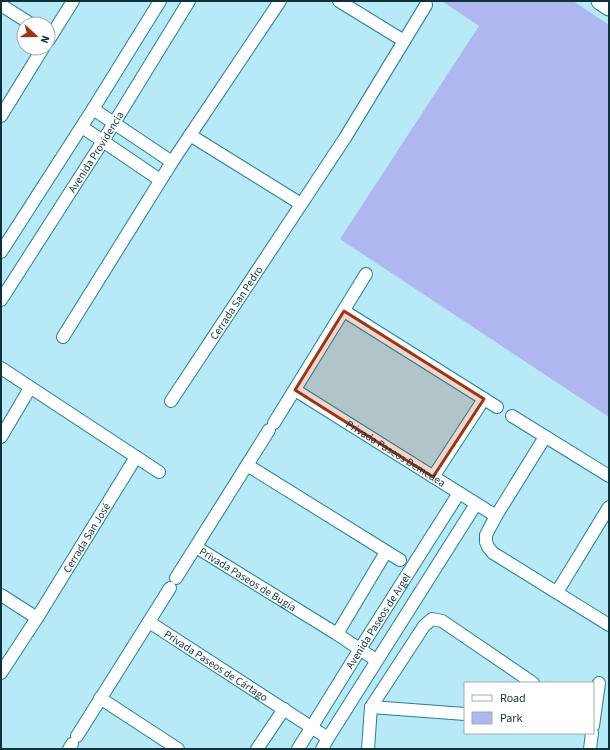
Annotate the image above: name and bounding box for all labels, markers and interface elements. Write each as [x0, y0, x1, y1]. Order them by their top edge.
north arrow [16, 16, 56, 56]
text: N [37, 33, 53, 46]
street label: Avenida Providencia [64, 108, 127, 195]
street label: Cerrada San Pedro [206, 263, 266, 342]
street label: Privada Paseos Demedea [343, 416, 449, 490]
street label: Cerrada San José [59, 499, 114, 575]
street label: Privada Paseos de Bugía [197, 543, 299, 615]
street label: Avenida Paseos de Argel [342, 570, 414, 672]
street label: Privada Paseos de Cártago [161, 626, 271, 705]
legend [464, 682, 594, 734]
text: Road [500, 690, 526, 707]
text: Park [500, 710, 522, 727]

